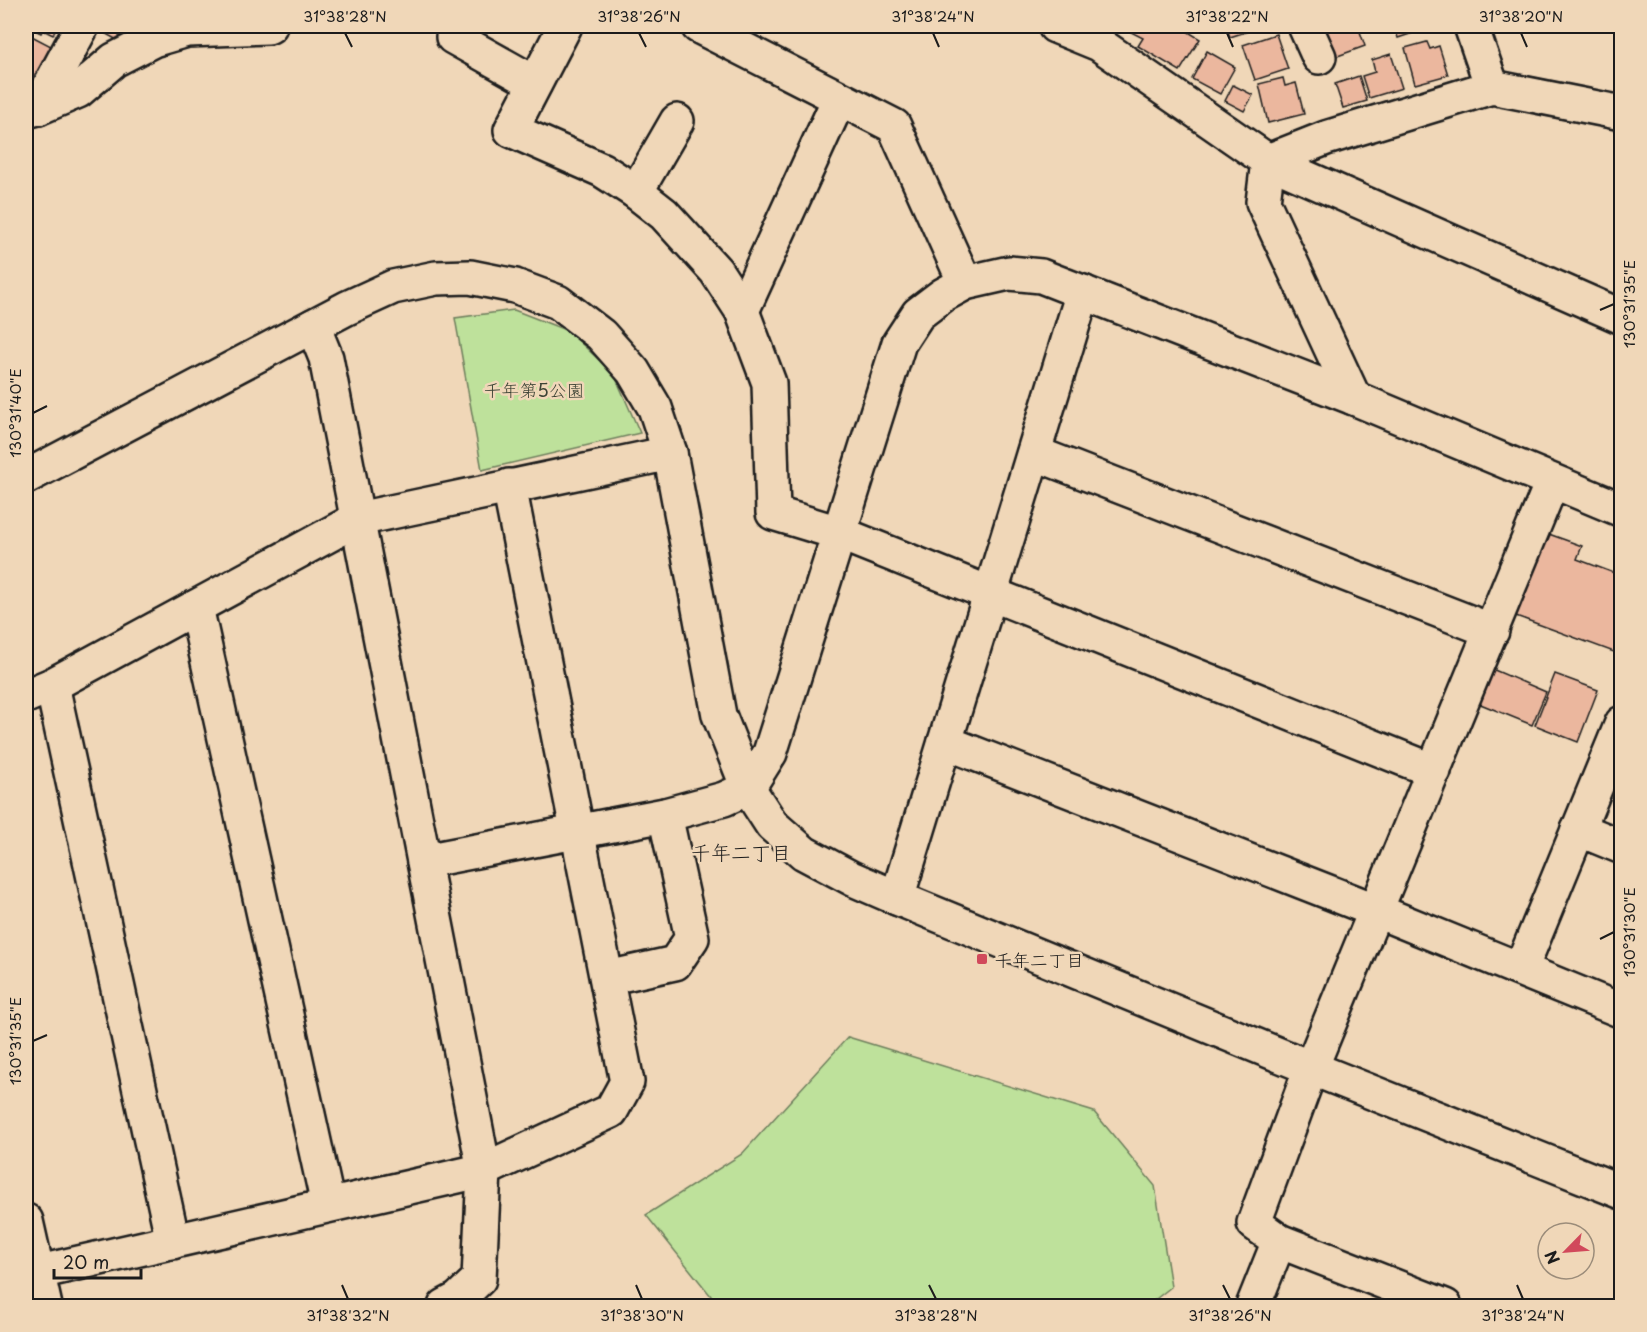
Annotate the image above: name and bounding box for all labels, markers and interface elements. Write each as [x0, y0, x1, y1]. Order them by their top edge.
text: 31°38'28"N [303, 4, 387, 27]
text: 31°38'26"N [597, 4, 681, 27]
text: 31°38'24"N [891, 4, 975, 27]
text: 31°38'22"N [1185, 4, 1269, 27]
text: 31°38'20"N [1479, 4, 1563, 27]
text: 130°31'35"E [1617, 260, 1640, 348]
text: 130°31'40"E [3, 368, 26, 458]
park label: 千年第5公園 [483, 376, 585, 403]
district label: 千年二丁目 [691, 837, 791, 867]
text: 130°31'30"E [1617, 887, 1640, 977]
place label: 千年二丁目 [994, 946, 1084, 973]
marker: 千年二丁目 [975, 952, 989, 966]
text: 130°31'35"E [3, 997, 26, 1085]
north arrow [1536, 1221, 1596, 1281]
scale bar [54, 1242, 141, 1280]
text: N [1538, 1247, 1565, 1269]
text: 20 m [63, 1248, 109, 1275]
text: 31°38'32"N [306, 1303, 390, 1326]
text: 31°38'30"N [600, 1303, 684, 1326]
text: 31°38'28"N [894, 1303, 978, 1326]
text: 31°38'26"N [1188, 1303, 1272, 1326]
text: 31°38'24"N [1481, 1303, 1565, 1326]

